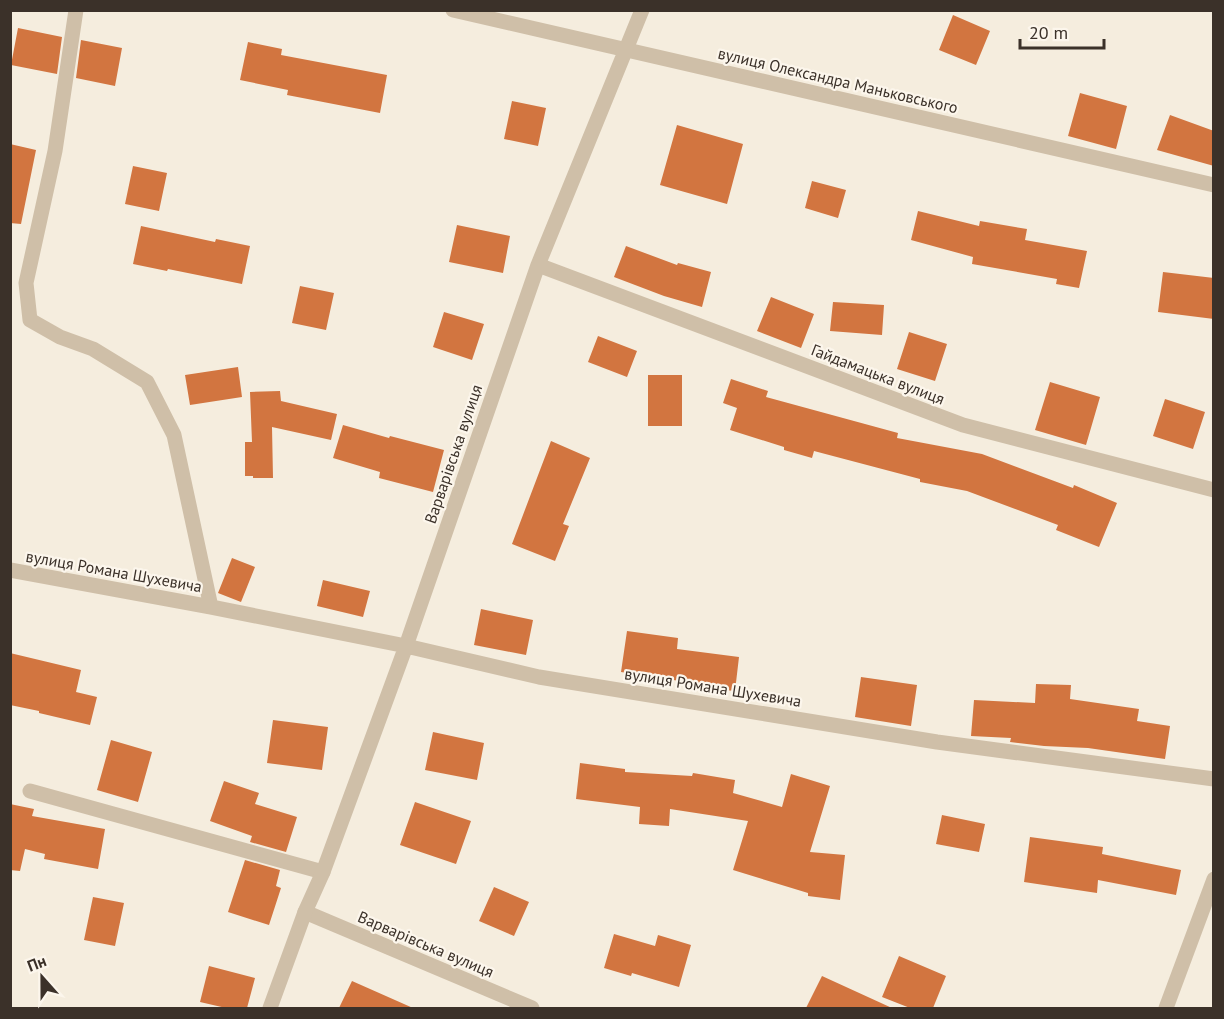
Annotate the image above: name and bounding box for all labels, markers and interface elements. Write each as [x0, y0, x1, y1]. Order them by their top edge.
scale bar [1020, 12, 1104, 50]
text: 20 m [1029, 21, 1068, 44]
street label: вулиця Олександра Маньковського [716, 43, 960, 117]
street label: Гайдамацька вулиця [808, 339, 948, 409]
street label: Варварівська вулиця [420, 382, 486, 526]
street label: вулиця Романа Шухевича [24, 546, 204, 596]
street label: вулиця Романа Шухевича [623, 663, 803, 711]
street label: Варварівська вулиця [355, 906, 497, 982]
north arrow [12, 947, 72, 1007]
text: Пн [24, 950, 49, 976]

